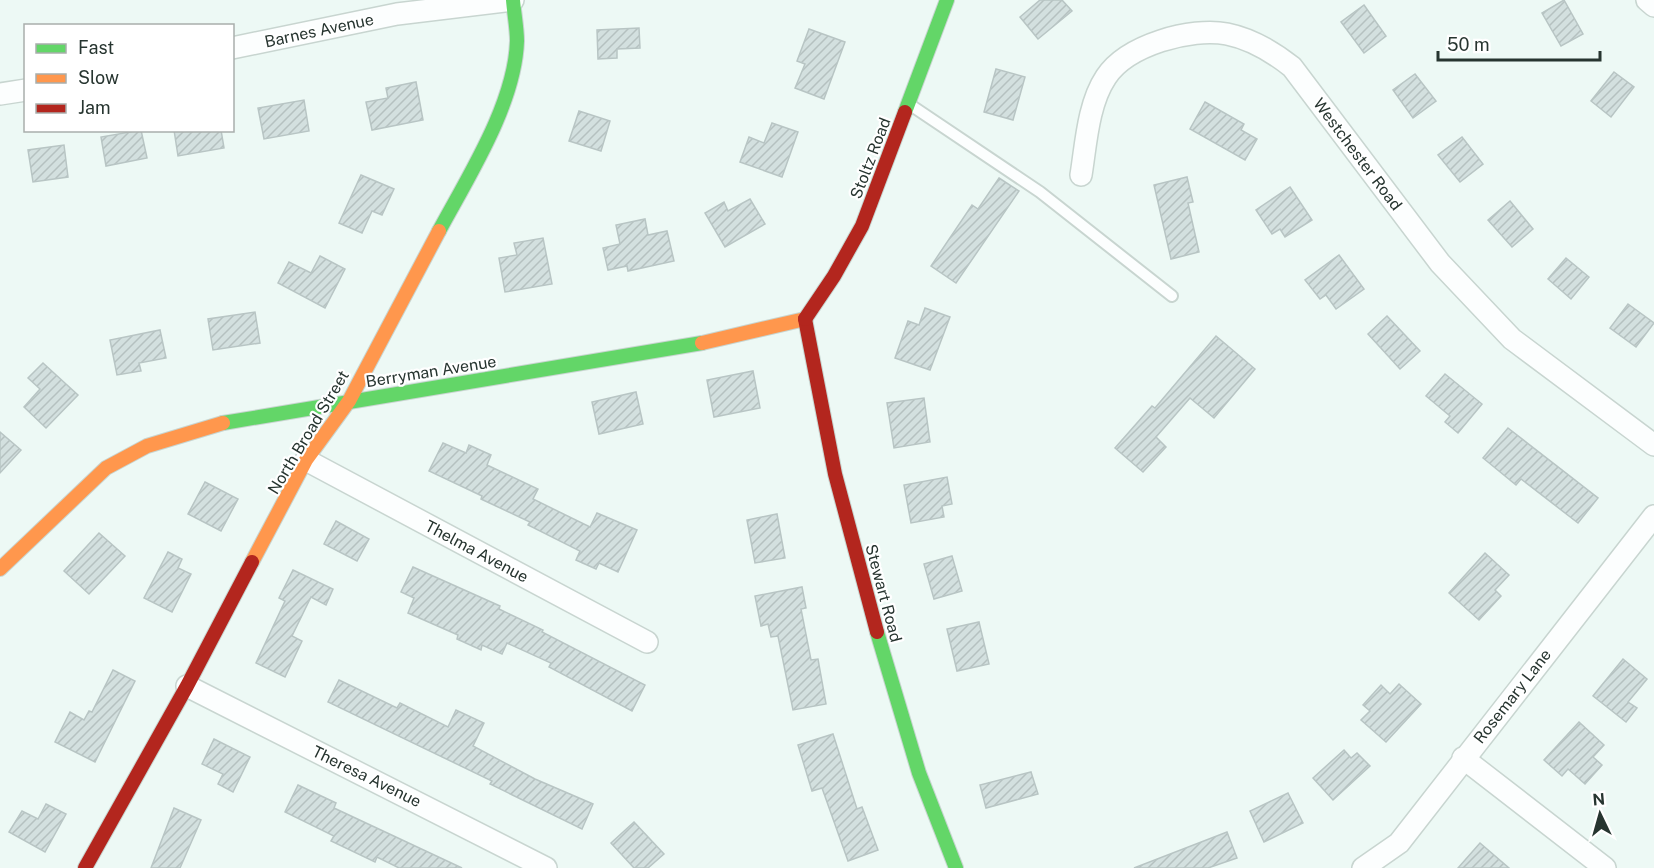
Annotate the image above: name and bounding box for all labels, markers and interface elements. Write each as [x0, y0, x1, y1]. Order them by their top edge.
street label: Barnes Avenue [263, 10, 375, 51]
legend [24, 24, 234, 132]
scale bar [1438, 24, 1600, 62]
text: 50 m [1447, 34, 1490, 55]
text: Fast [78, 37, 114, 58]
text: Slow [78, 67, 119, 88]
street label: Westchester Road [1309, 95, 1406, 214]
text: Jam [78, 97, 111, 118]
street label: Stoltz Road [846, 115, 895, 201]
street label: Berryman Avenue [364, 352, 498, 391]
street label: North Broad Street [264, 367, 353, 498]
street label: Thelma Avenue [422, 516, 532, 587]
street label: Stewart Road [861, 542, 906, 644]
street label: Rosemary Lane [1470, 645, 1555, 747]
street label: Theresa Avenue [309, 742, 424, 811]
north arrow [1570, 784, 1630, 844]
text: N [1592, 790, 1606, 810]

